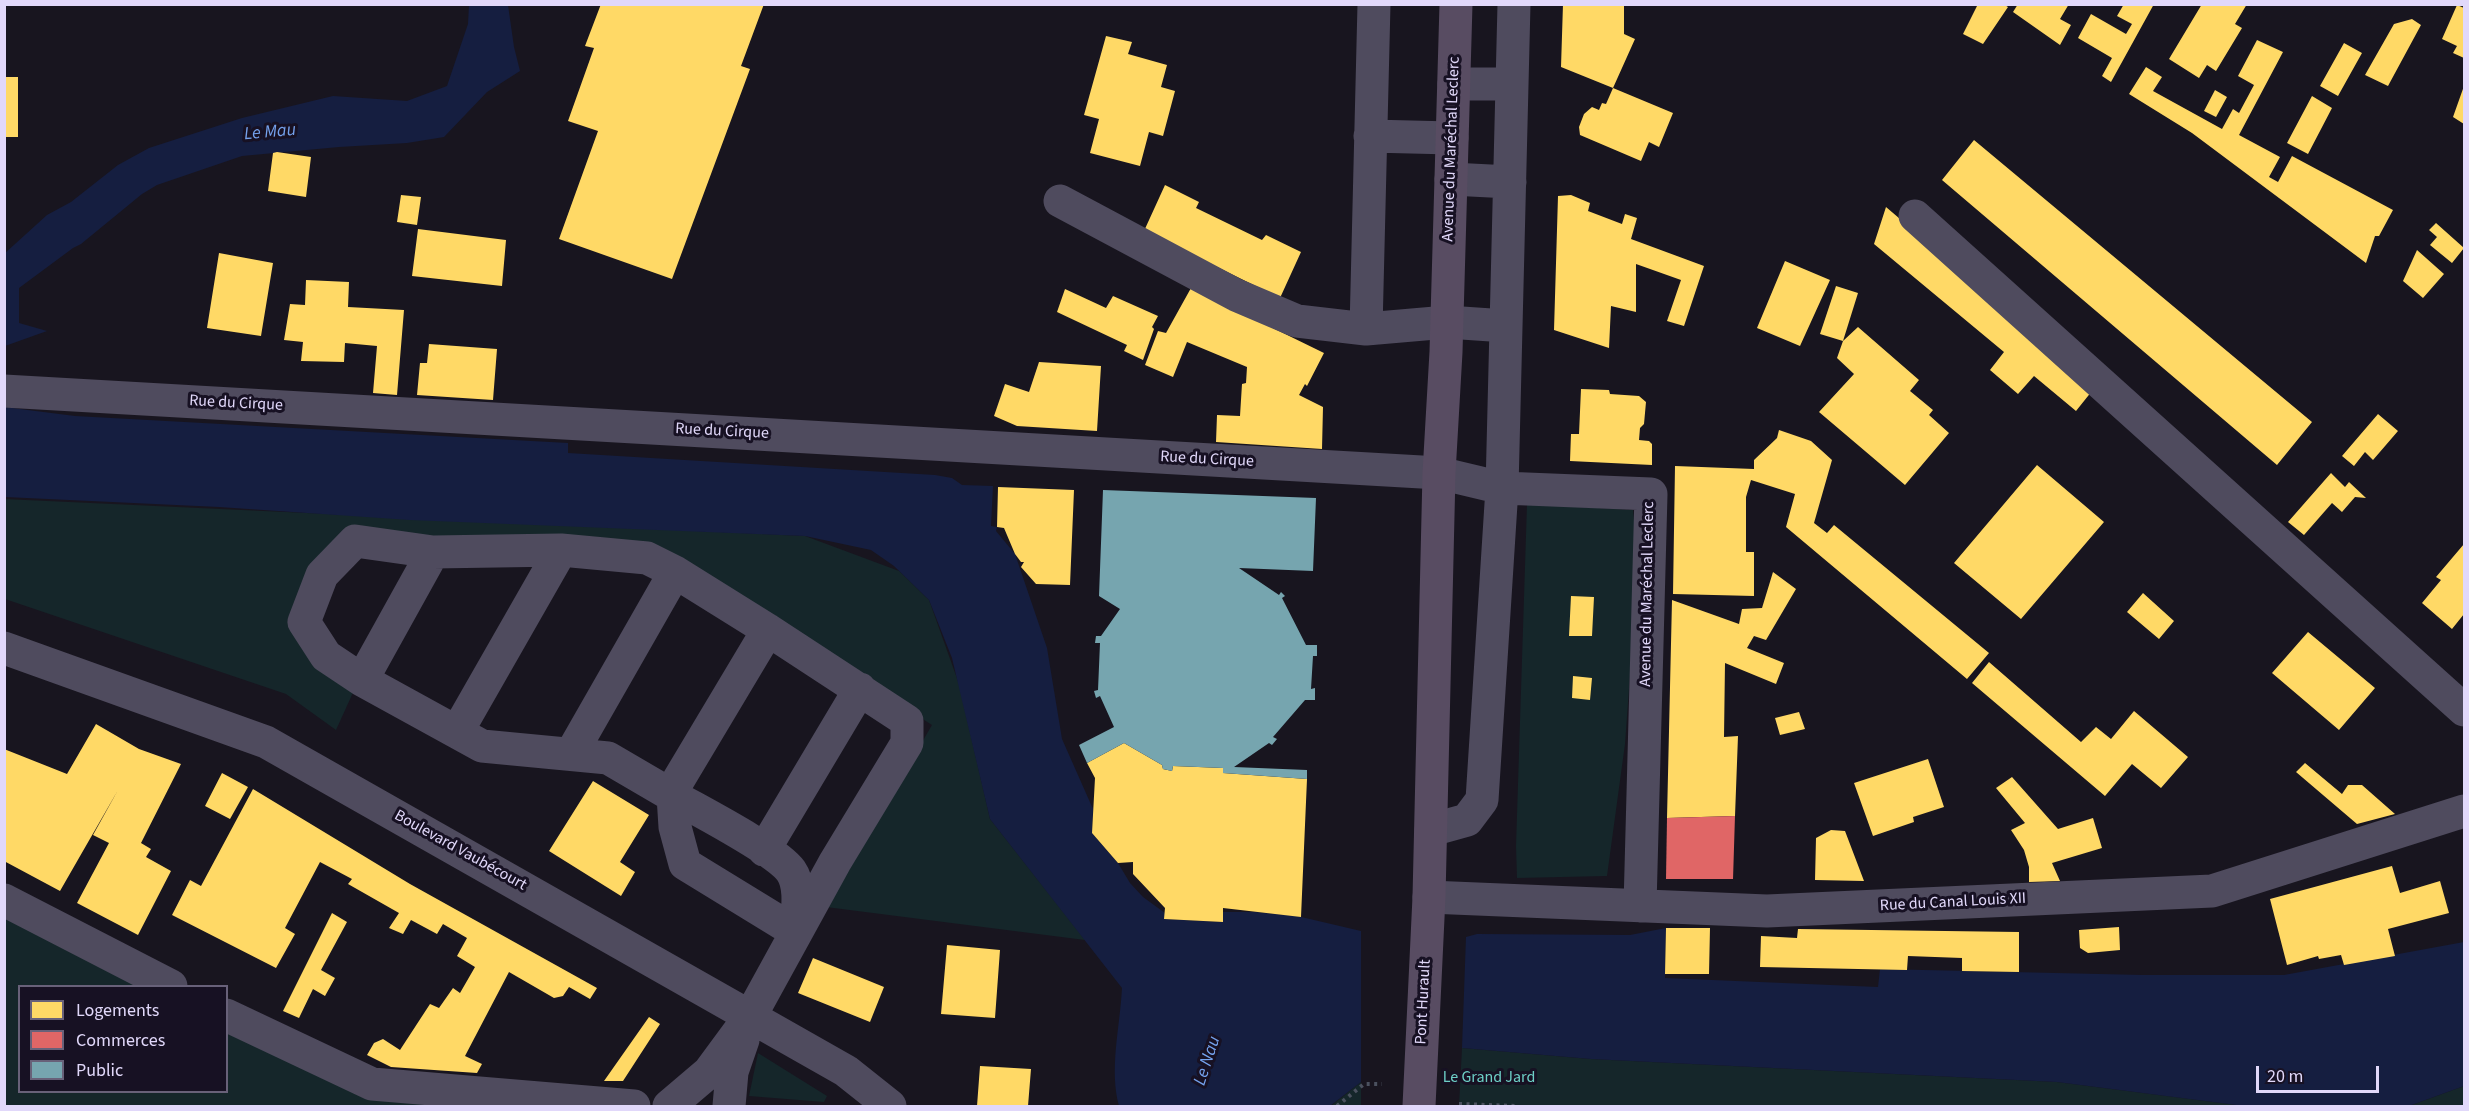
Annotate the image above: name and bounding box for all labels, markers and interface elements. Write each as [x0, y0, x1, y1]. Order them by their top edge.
street label: Avenue du Maréchal Leclerc [1439, 56, 1465, 242]
water label: Le Mau [243, 120, 297, 146]
street label: Rue du Cirque [189, 392, 283, 416]
street label: Rue du Cirque [675, 420, 769, 444]
street label: Rue du Cirque [1160, 448, 1254, 472]
street label: Avenue du Maréchal Leclerc [1637, 501, 1659, 687]
street label: Boulevard Vaubécourt [390, 807, 530, 895]
street label: Rue du Canal Louis XII [1879, 890, 2027, 916]
street label: Pont Hurault [1412, 959, 1436, 1045]
legend [18, 985, 228, 1093]
text: Logements [76, 998, 159, 1023]
text: Commerces [76, 1028, 165, 1053]
water label: Le Nau [1190, 1034, 1226, 1088]
scale bar [2259, 1054, 2382, 1092]
text: Public [76, 1058, 123, 1083]
text: 20 m [2267, 1064, 2303, 1089]
park label: Le Grand Jard [1443, 1068, 1535, 1088]

